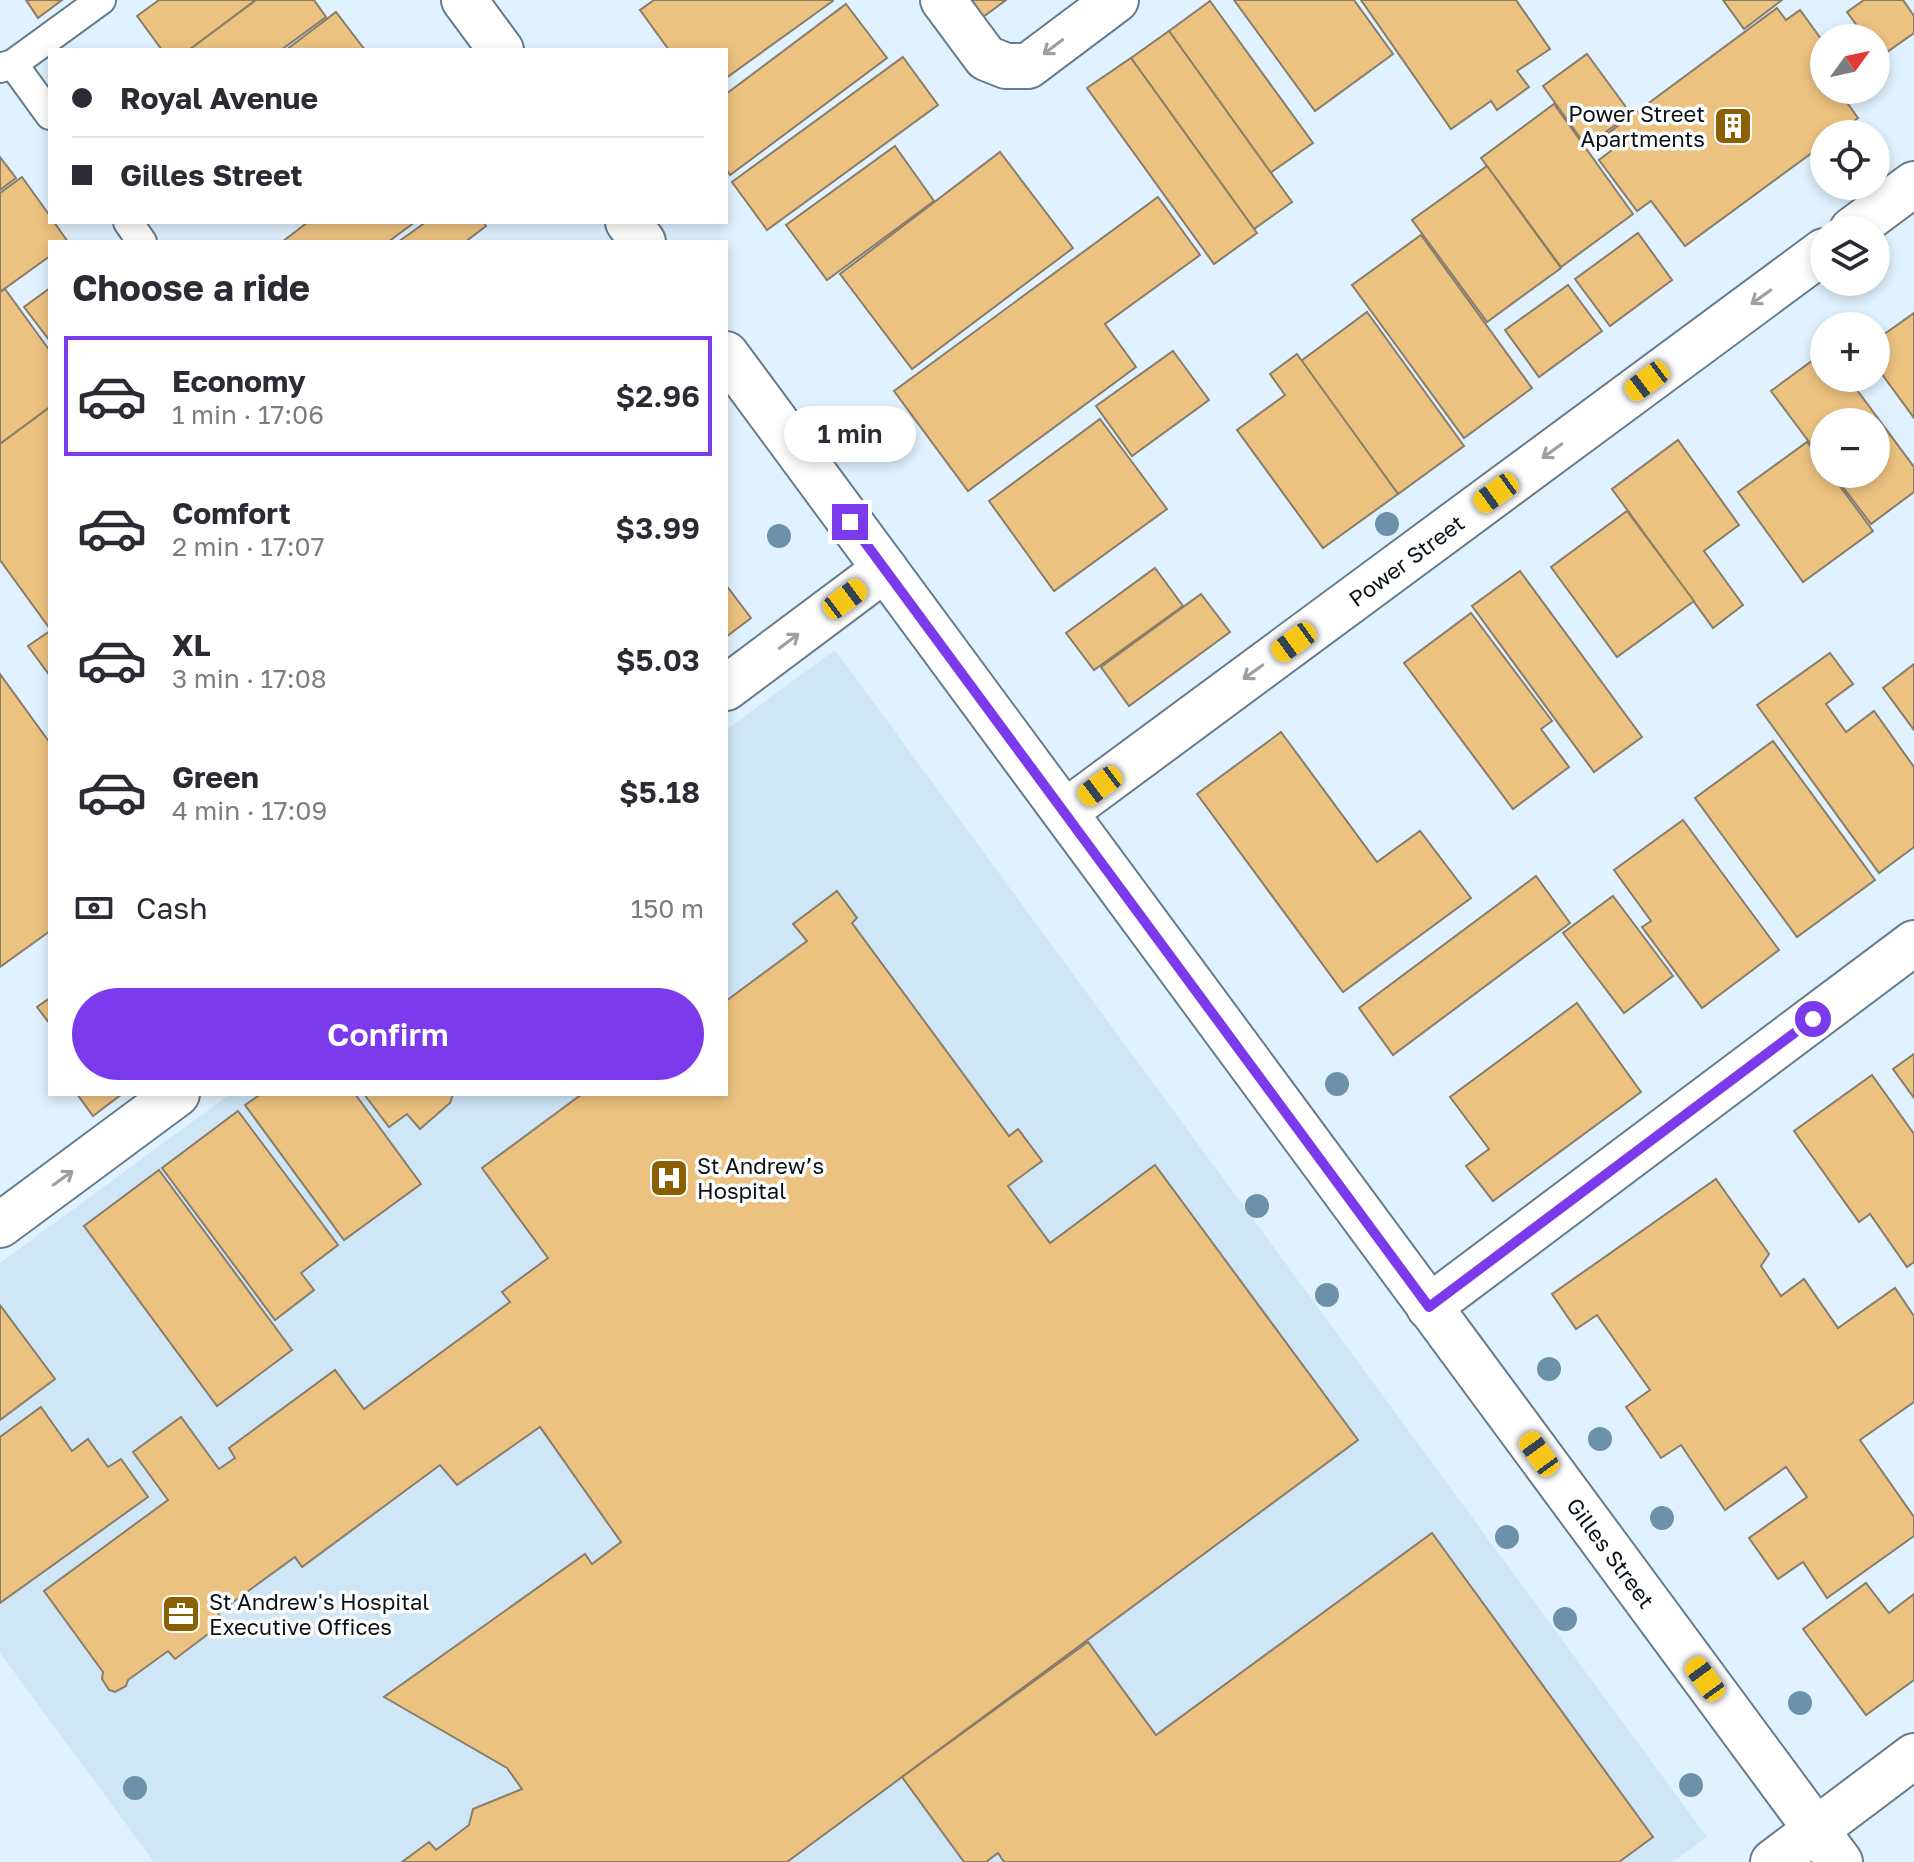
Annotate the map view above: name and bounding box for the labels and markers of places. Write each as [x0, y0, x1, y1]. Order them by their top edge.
place label: Power Street Apartments [1568, 100, 1705, 152]
building icon: Power Street Apartments [1712, 105, 1754, 147]
place label: St Andrew’s Hospital [697, 1152, 824, 1204]
hospital icon: St Andrew’s Hospital [648, 1157, 690, 1199]
place label: St Andrew's Hospital Executive Offices [209, 1588, 429, 1640]
office icon: St Andrew's Hospital Executive Offices [160, 1593, 202, 1635]

